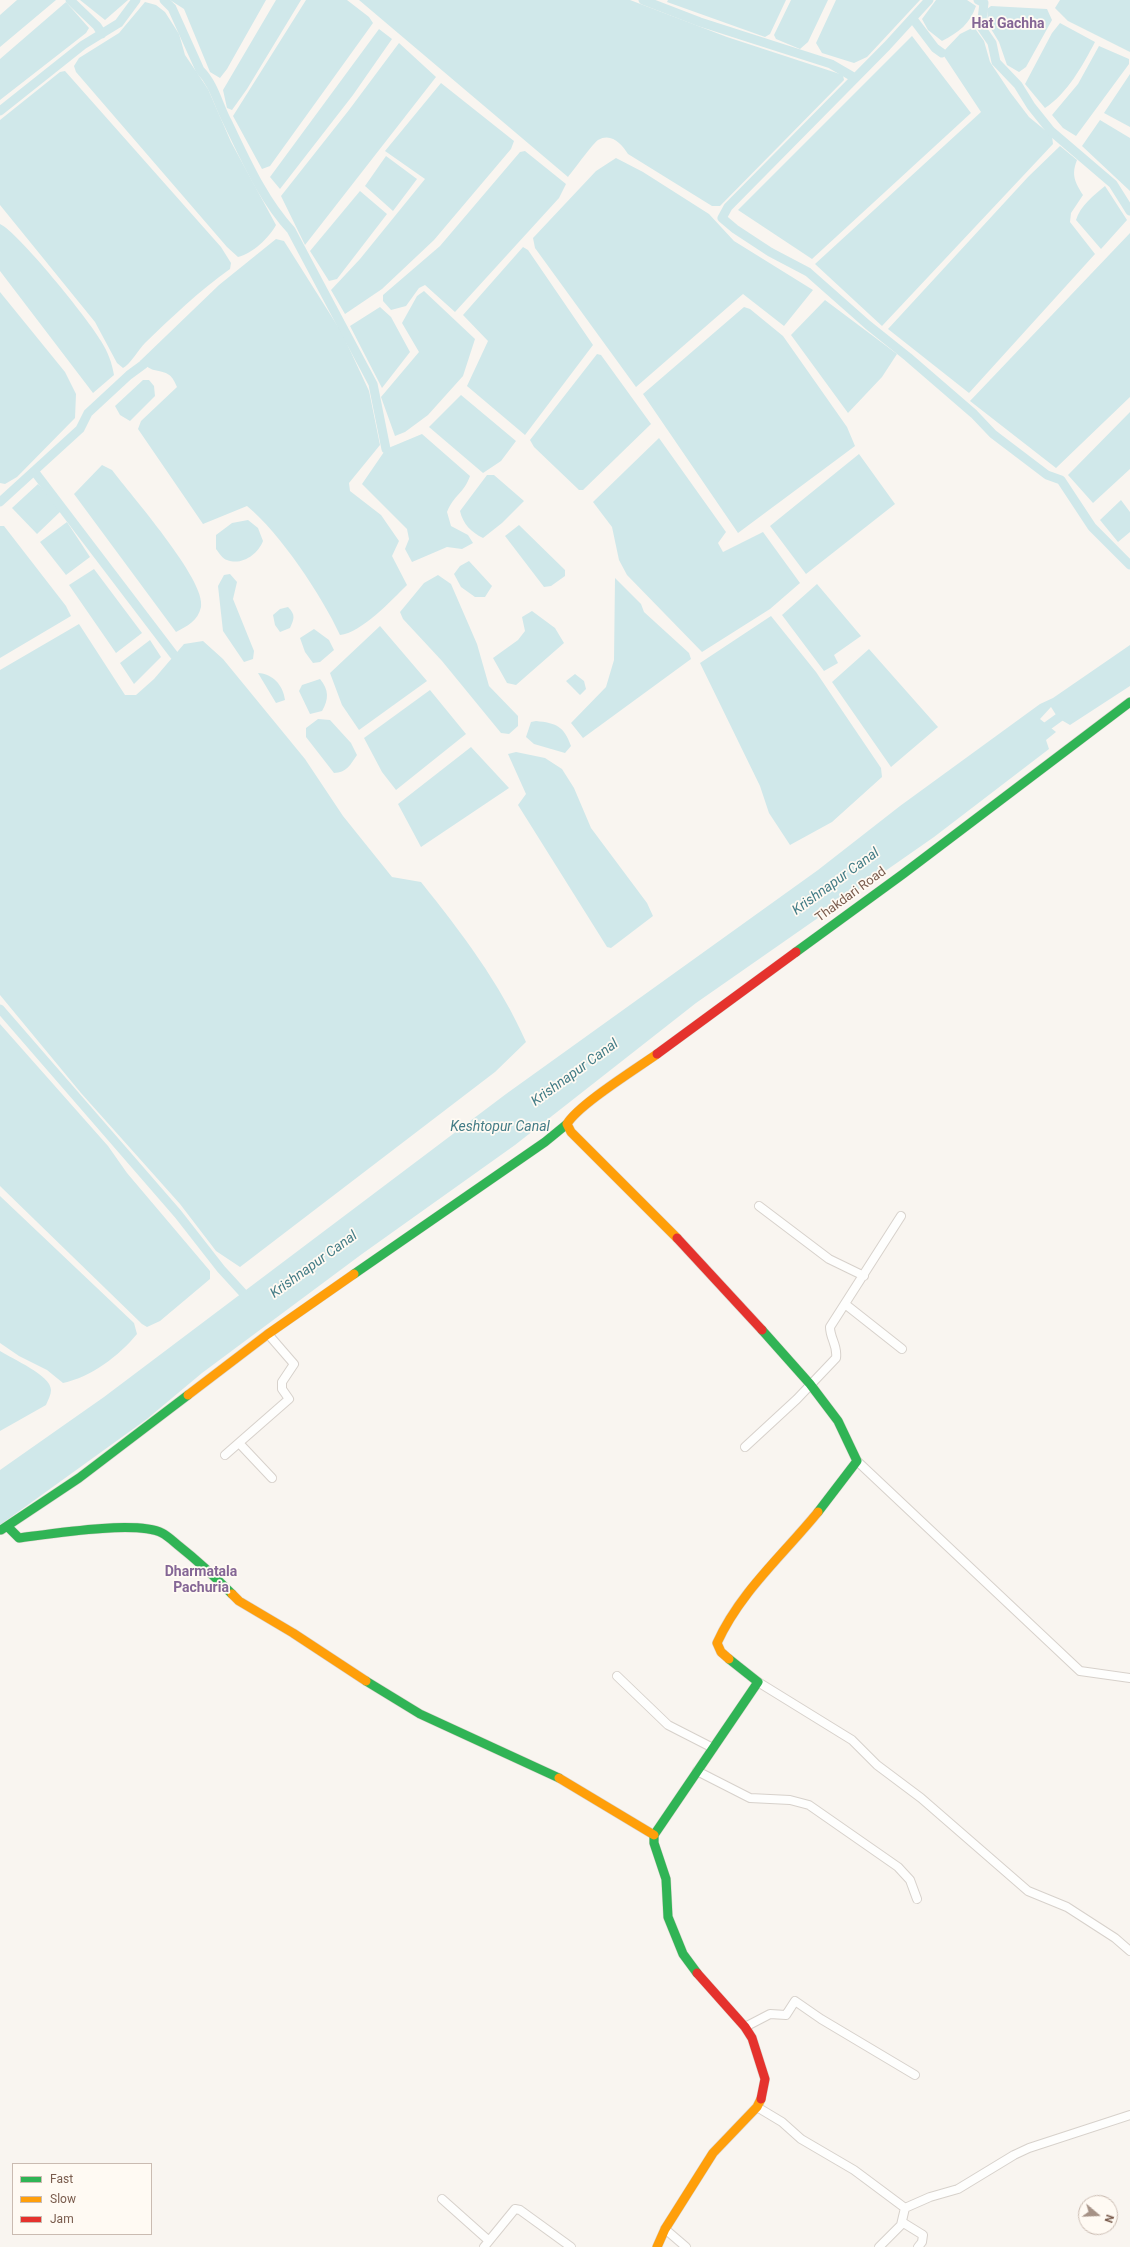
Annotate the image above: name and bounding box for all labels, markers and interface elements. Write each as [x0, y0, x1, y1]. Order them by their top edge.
district label: Hat Gachha [971, 16, 1045, 32]
water label: Krishnapur Canal [789, 845, 883, 919]
street label: Thakdari Road [813, 864, 889, 926]
water label: Krishnapur Canal [528, 1036, 622, 1110]
water label: Keshtopur Canal [450, 1119, 550, 1135]
water label: Krishnapur Canal [267, 1228, 361, 1302]
district label: Dharmatala Pachuria [165, 1564, 237, 1596]
legend [12, 2163, 152, 2235]
text: Fast [50, 2172, 73, 2186]
text: Slow [50, 2192, 76, 2206]
north arrow [1078, 2195, 1118, 2235]
text: Jam [50, 2212, 74, 2226]
text: N [1101, 2213, 1116, 2225]

